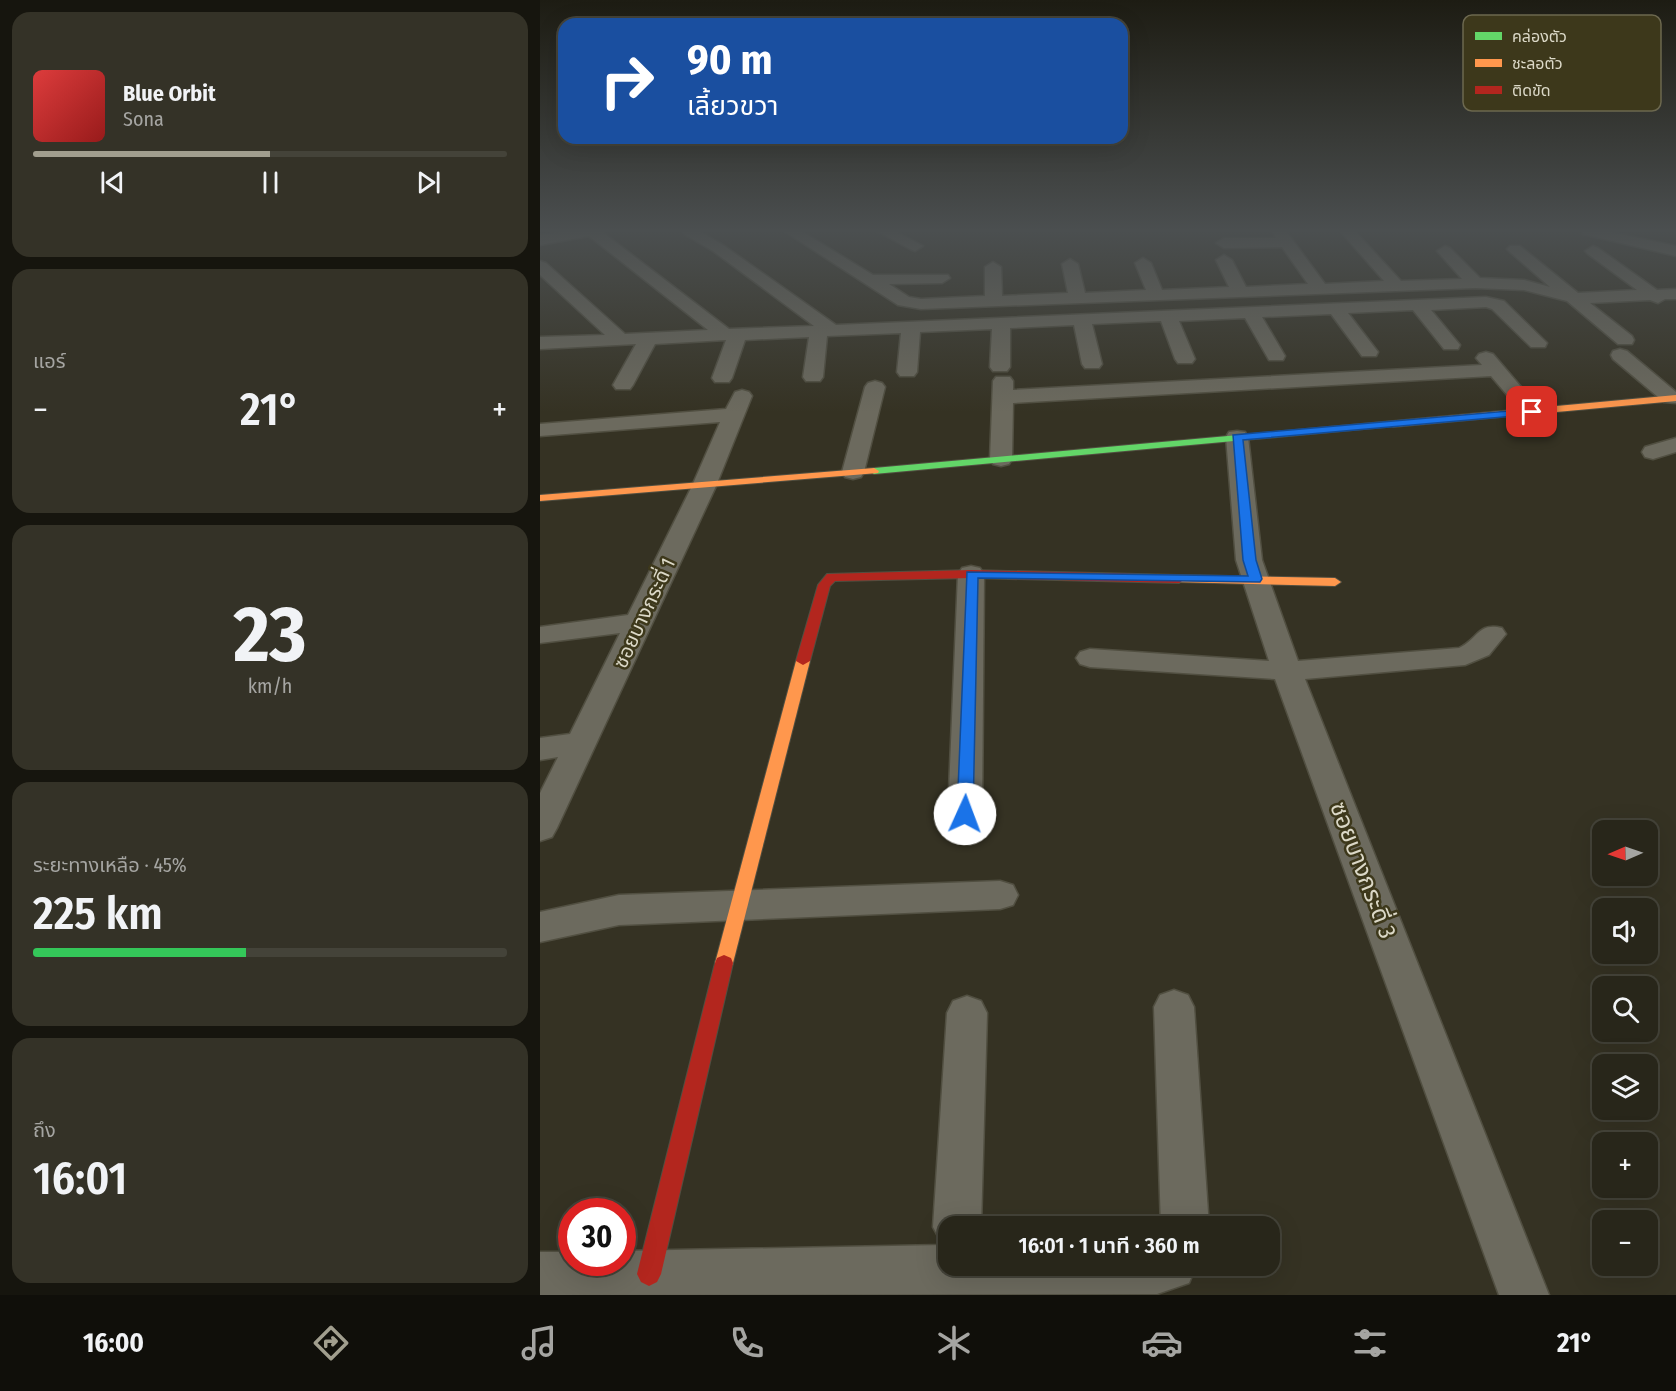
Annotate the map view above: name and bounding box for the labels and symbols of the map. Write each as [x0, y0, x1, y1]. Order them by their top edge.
legend [1463, 15, 1661, 111]
text: คล่องตัว [1512, 27, 1567, 46]
text: ชะลอตัว [1512, 54, 1563, 73]
text: ติดขัด [1512, 81, 1551, 100]
pin [1506, 386, 1557, 437]
street label: ซอยบางกระดี่ 1 [606, 553, 680, 672]
position arrow [933, 782, 997, 846]
street label: ซอยบางกระดี่ 3 [1324, 797, 1405, 942]
north arrow [1592, 820, 1658, 886]
speed limit sign: 30 [558, 1198, 636, 1276]

